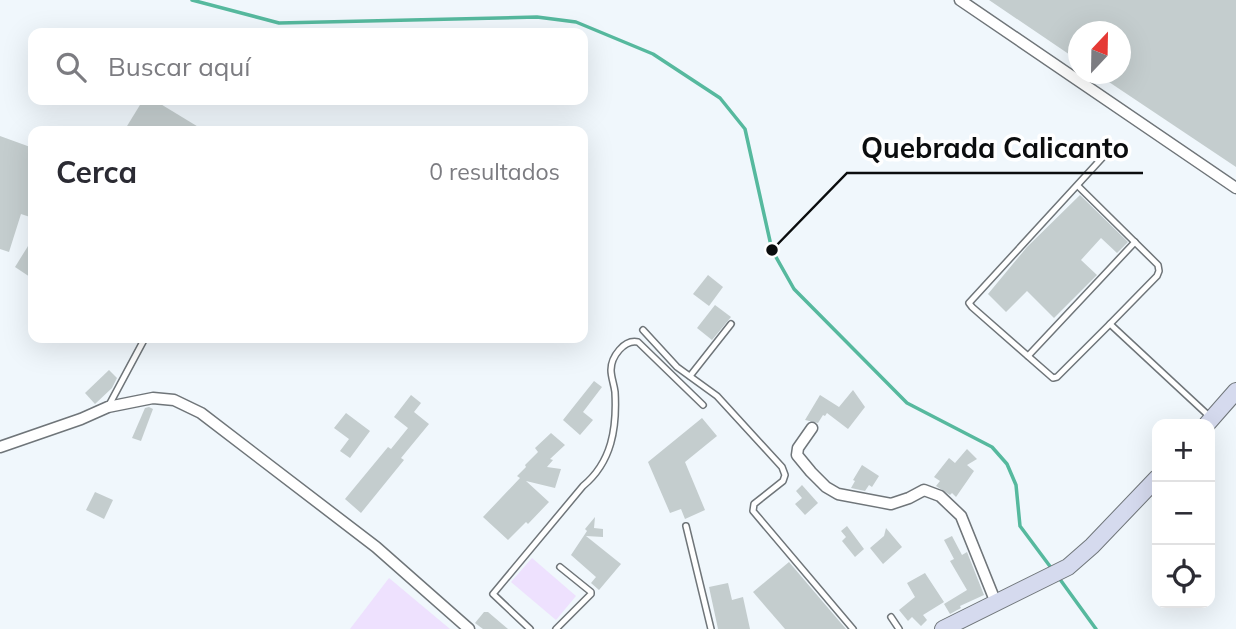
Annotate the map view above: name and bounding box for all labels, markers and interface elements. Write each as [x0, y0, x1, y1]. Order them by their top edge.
north arrow [1068, 21, 1131, 84]
search box [28, 28, 588, 105]
icon: search [52, 48, 90, 86]
text: Buscar aquí [108, 50, 251, 83]
callout: Quebrada Calicanto [847, 124, 1143, 173]
text: Quebrada Calicanto [861, 130, 1129, 165]
text: Cerca [56, 153, 137, 191]
text: 0 resultados [429, 157, 560, 186]
map controls [1152, 419, 1215, 608]
button: + [1152, 419, 1215, 482]
button: − [1152, 482, 1215, 545]
button: locate [1152, 545, 1215, 608]

